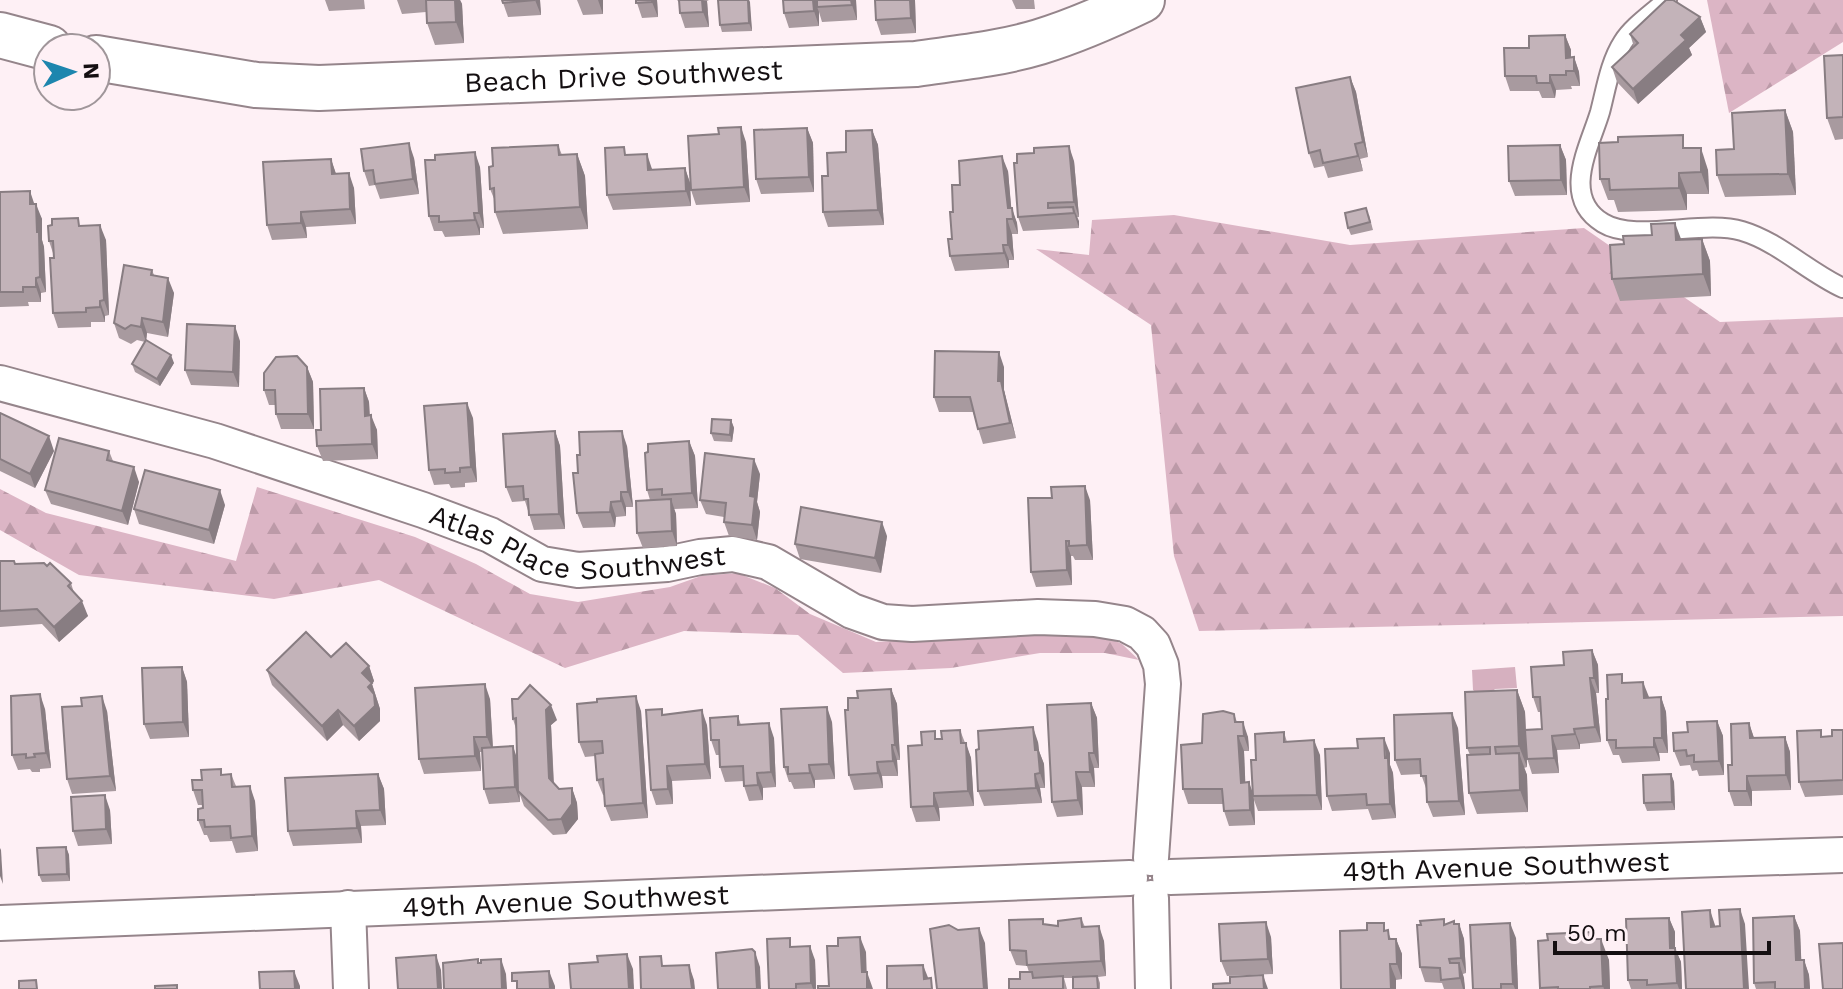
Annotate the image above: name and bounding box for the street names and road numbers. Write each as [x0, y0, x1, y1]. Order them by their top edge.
street label: Beach Drive Southwest [464, 53, 784, 99]
street label: Atlas Place Southwest [425, 497, 727, 587]
street label: 49th Avenue Southwest [1342, 844, 1670, 888]
street label: 49th Avenue Southwest [402, 877, 730, 923]

